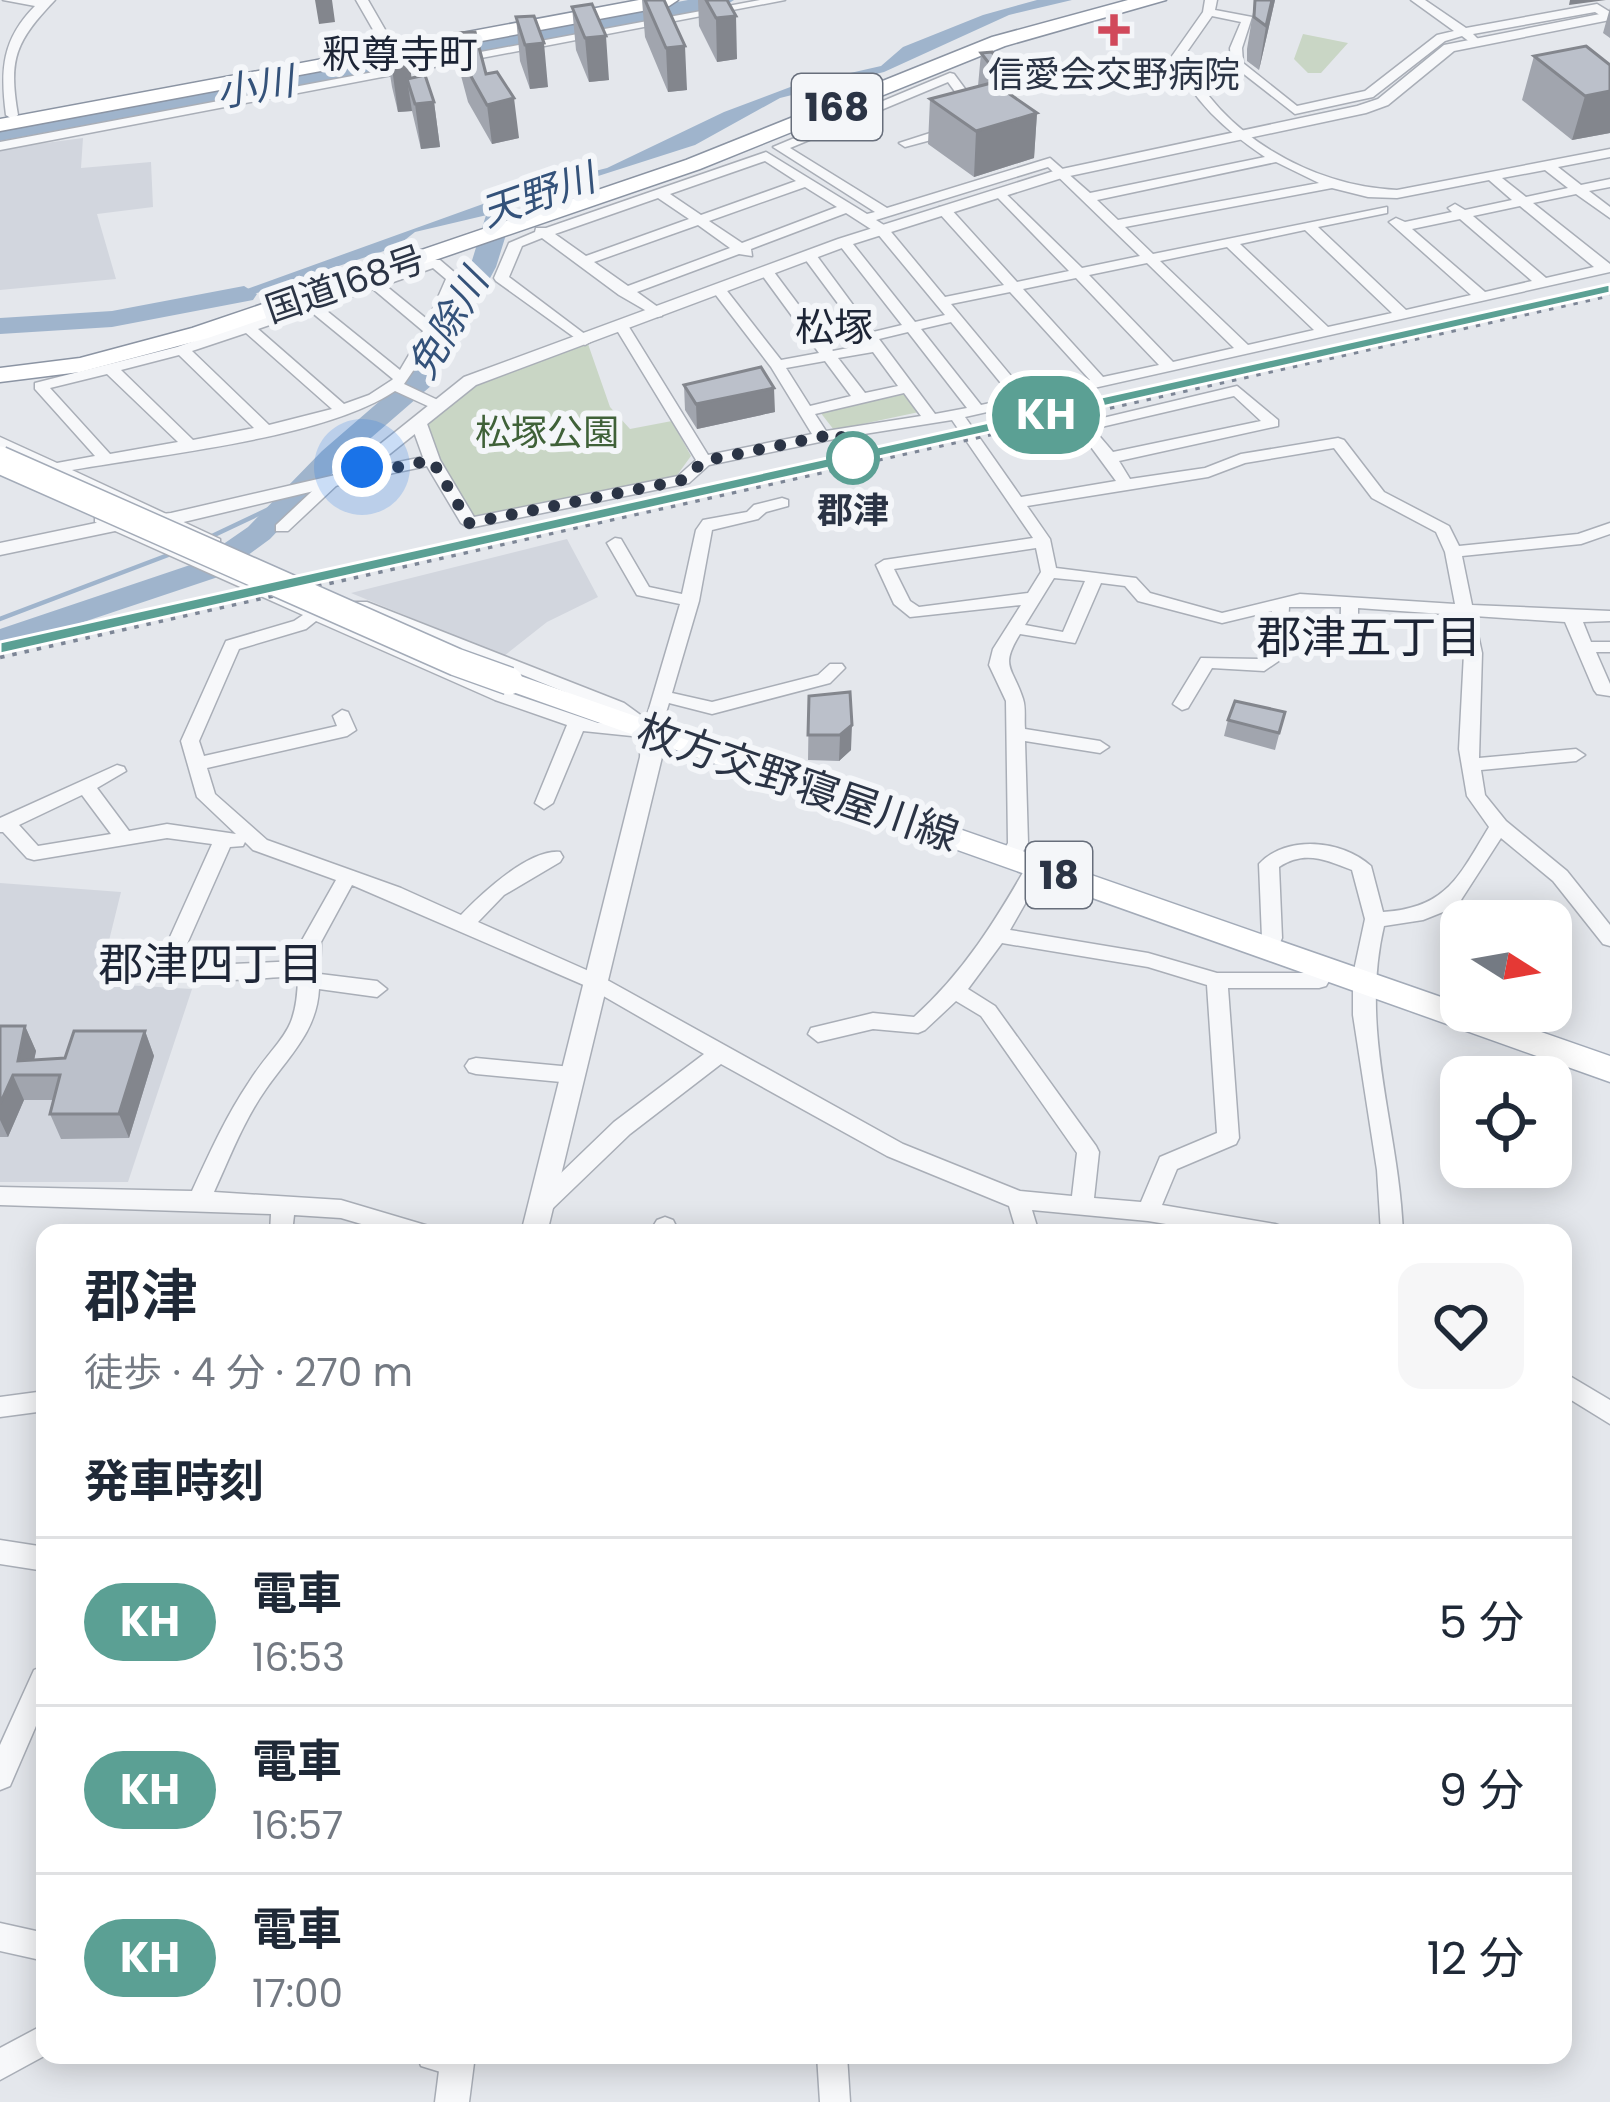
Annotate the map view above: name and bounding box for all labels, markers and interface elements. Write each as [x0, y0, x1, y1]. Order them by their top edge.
marker: 信愛会交野病院 [1098, 14, 1130, 46]
district label: 釈尊寺町 [322, 27, 478, 82]
place label: 信愛会交野病院 [988, 49, 1240, 100]
water label: 小川 [212, 52, 302, 121]
road number: 168 [792, 74, 882, 140]
water label: 天野川 [474, 149, 606, 240]
street label: 国道168号 [259, 233, 431, 335]
water label: 免除川 [395, 256, 503, 388]
district label: 松塚 [795, 300, 873, 355]
line badge: KH [992, 376, 1100, 454]
text: KH [1016, 385, 1076, 444]
park label: 松塚公園 [475, 407, 619, 458]
marker: 郡津 [828, 433, 878, 483]
your location [332, 437, 392, 497]
place label: 郡津 [817, 485, 889, 536]
district label: 郡津五丁目 [1256, 606, 1482, 669]
street label: 枚方交野寝屋川線 [630, 700, 966, 866]
road number: 18 [1026, 842, 1092, 908]
north arrow [1440, 900, 1572, 1032]
map controls [1440, 900, 1572, 1188]
district label: 郡津四丁目 [98, 933, 324, 996]
button: locate [1440, 1056, 1572, 1188]
text: 郡津 [84, 1256, 198, 1336]
button: heart [1398, 1263, 1524, 1389]
text: 徒歩 · 4 分 · 270 m [84, 1345, 413, 1400]
text: 発車時刻 [84, 1450, 264, 1513]
text: 電車 [252, 1562, 342, 1625]
text: 5 分 [1439, 1591, 1524, 1654]
text: KH [120, 1592, 180, 1651]
text: 16:53 [252, 1630, 345, 1685]
text: 電車 [252, 1730, 342, 1793]
text: 9 分 [1439, 1759, 1524, 1822]
text: KH [120, 1760, 180, 1819]
text: 16:57 [252, 1798, 343, 1853]
text: 電車 [252, 1898, 342, 1961]
text: 12 分 [1427, 1927, 1524, 1990]
text: KH [120, 1928, 180, 1987]
text: 17:00 [252, 1966, 343, 2021]

